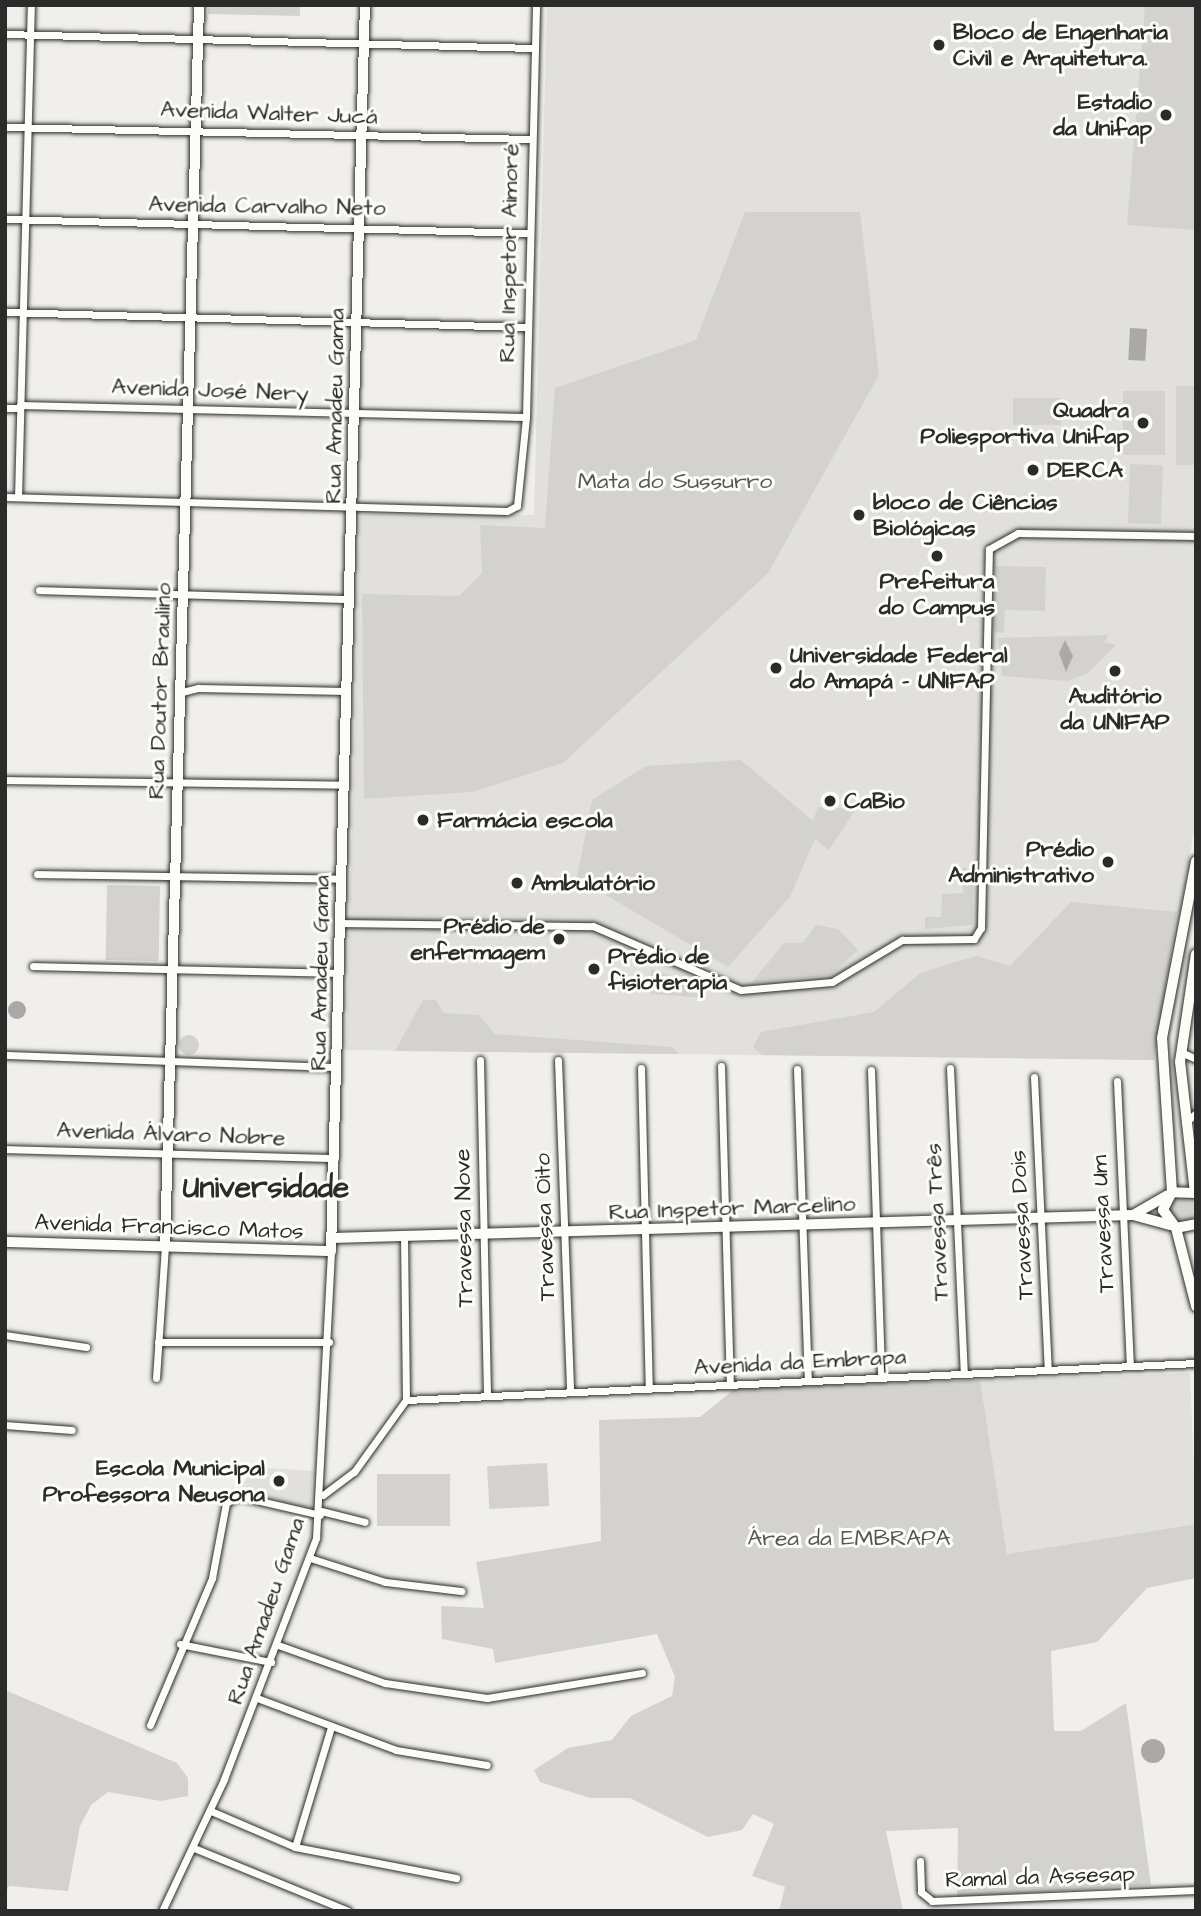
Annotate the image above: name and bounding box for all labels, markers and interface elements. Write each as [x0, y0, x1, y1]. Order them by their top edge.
place label: Bloco de Engenharia Civil e Arquitetura. [953, 18, 1168, 72]
marker: Bloco de Engenharia Civil e Arquitetura. [931, 37, 947, 53]
place label: Estadio da Unifap [1053, 88, 1152, 142]
street label: Avenida Walter Jucá [160, 95, 378, 131]
marker: Estadio da Unifap [1158, 107, 1174, 123]
street label: Rua Inspetor Aimoré [493, 143, 525, 363]
street label: Avenida Carvalho Neto [148, 190, 386, 222]
street label: Rua Amadeu Gama [319, 308, 351, 504]
street label: Avenida José Nery [111, 373, 309, 407]
place label: Quadra Poliesportiva Unifap [920, 396, 1129, 450]
marker: Quadra Poliesportiva Unifap [1135, 415, 1151, 431]
place label: DERCA [1047, 456, 1123, 484]
marker: DERCA [1025, 462, 1041, 478]
park label: Mata do Sussurro [578, 467, 772, 495]
place label: bloco de Ciências Biológicas [873, 488, 1058, 542]
marker: bloco de Ciências Biológicas [851, 507, 867, 523]
marker: Prefeitura do Campus [929, 548, 945, 564]
place label: Prefeitura do Campus [879, 567, 995, 621]
street label: Rua Doutor Braulino [142, 582, 178, 800]
place label: Universidade Federal do Amapá - UNIFAP [790, 641, 1008, 695]
marker: Universidade Federal do Amapá - UNIFAP [768, 660, 784, 676]
marker: Auditório da UNIFAP [1107, 663, 1123, 679]
place label: Auditório da UNIFAP [1061, 682, 1169, 736]
place label: CaBio [844, 787, 905, 815]
marker: CaBio [822, 793, 838, 809]
place label: Farmácia escola [437, 806, 613, 834]
marker: Farmácia escola [415, 812, 431, 828]
place label: Prédio Administrativo [948, 835, 1094, 889]
marker: Prédio Administrativo [1100, 854, 1116, 870]
place label: Ambulatório [531, 869, 655, 897]
street label: Rua Amadeu Gama [304, 875, 336, 1071]
marker: Ambulatório [509, 875, 525, 891]
place label: Prédio de enfermagem [410, 912, 545, 966]
marker: Prédio de enfermagem [551, 931, 567, 947]
place label: Prédio de fisioterapia [608, 942, 727, 996]
marker: Prédio de fisioterapia [586, 961, 602, 977]
street label: Avenida Álvaro Nobre [56, 1116, 286, 1152]
street label: Travessa Três [919, 1142, 955, 1302]
street label: Travessa Nove [449, 1148, 479, 1308]
street label: Travessa Dois [1004, 1149, 1040, 1301]
street label: Travessa Oito [529, 1152, 561, 1302]
street label: Travessa Um [1086, 1154, 1120, 1294]
district label: Universidade [183, 1170, 349, 1206]
street label: Rua Inspetor Marcelino [608, 1190, 856, 1226]
street label: Avenida Francisco Matos [34, 1209, 304, 1245]
street label: Avenida da Embrapa [693, 1343, 907, 1381]
place label: Escola Municipal Professora Neusona [43, 1454, 265, 1508]
marker: Escola Municipal Professora Neusona [271, 1473, 287, 1489]
street label: Rua Amadeu Gama [221, 1514, 311, 1708]
park label: Área da EMBRAPA [747, 1524, 951, 1552]
street label: Ramal da Assesap [945, 1860, 1135, 1894]

